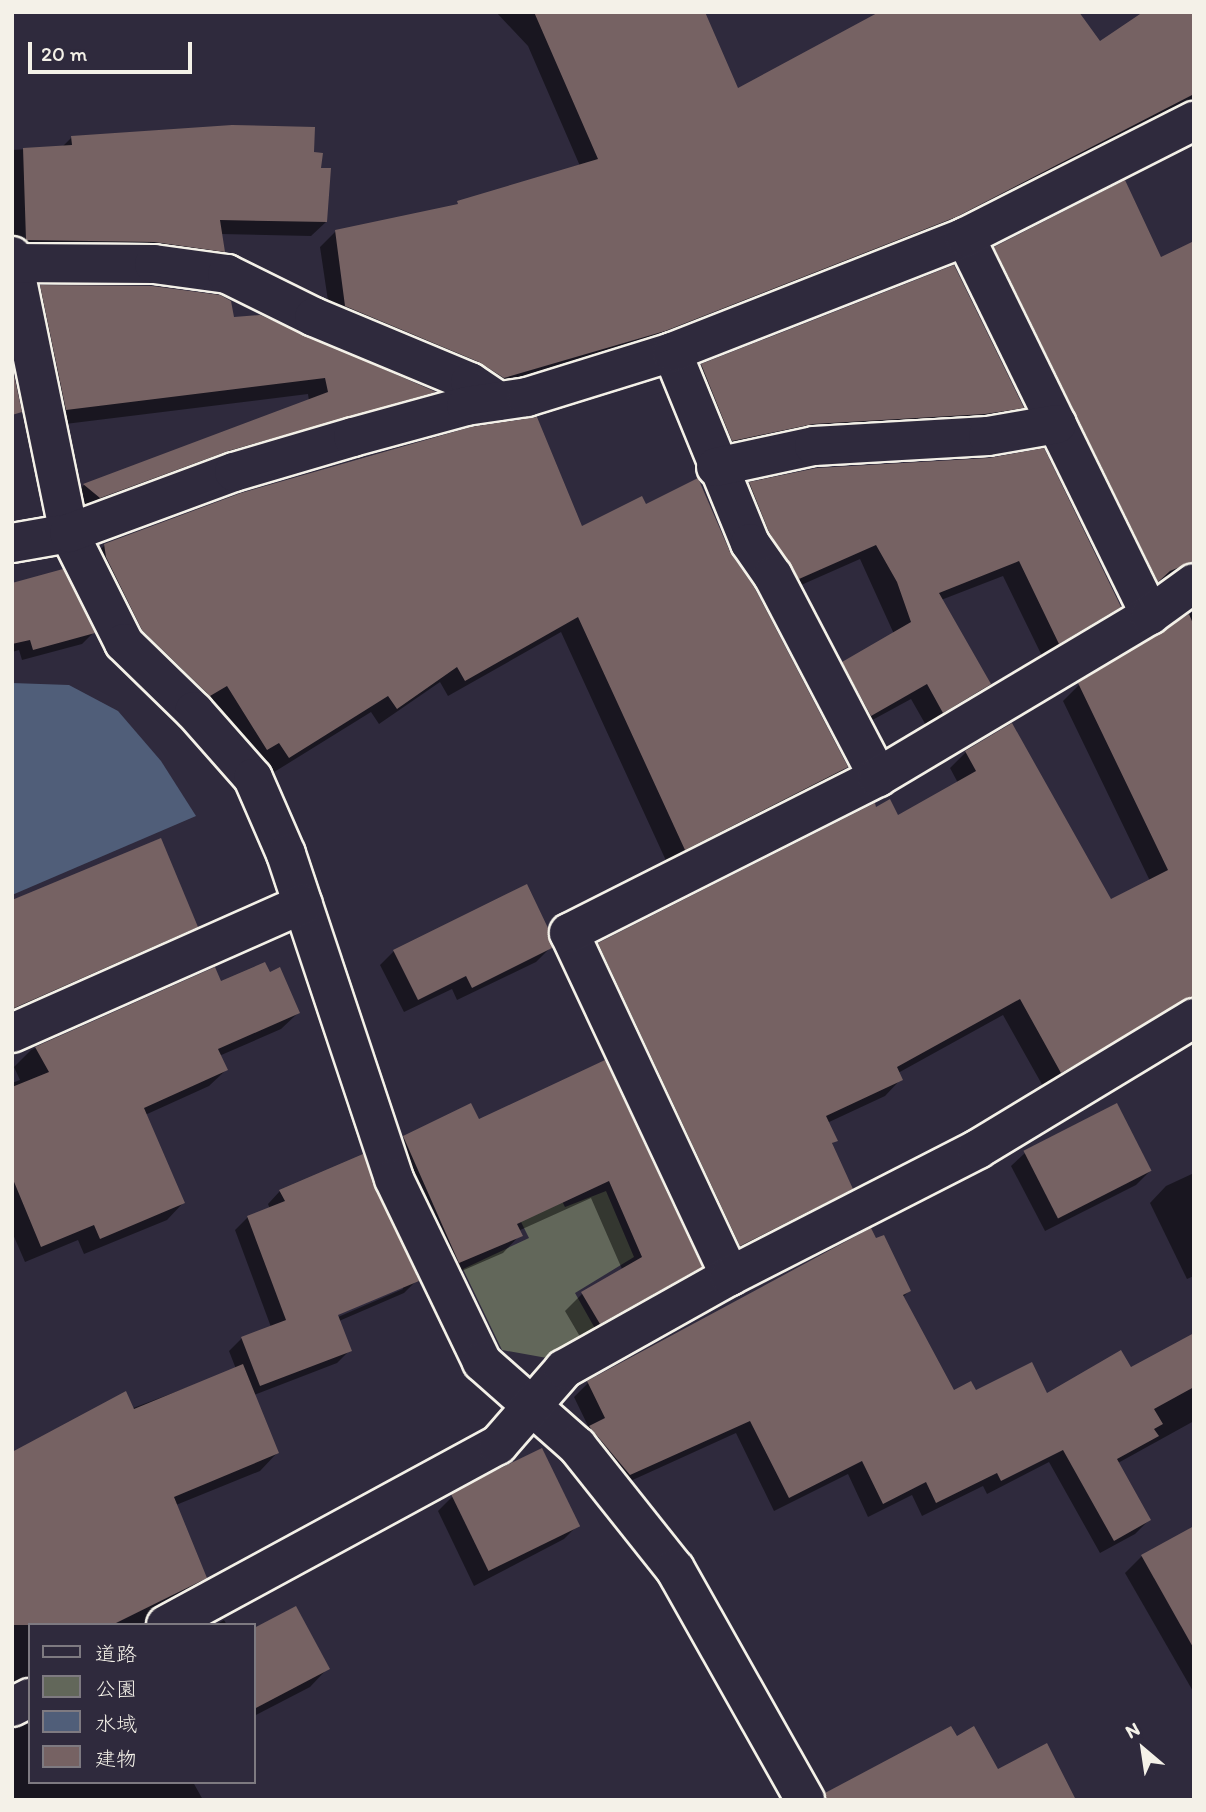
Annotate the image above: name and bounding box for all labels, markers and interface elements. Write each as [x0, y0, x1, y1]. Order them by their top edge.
scale bar [32, 28, 196, 72]
text: 20 m [41, 41, 87, 66]
legend [28, 1623, 256, 1784]
text: 道路 [95, 1641, 137, 1666]
text: 公園 [95, 1676, 137, 1701]
text: 水域 [95, 1711, 137, 1736]
north arrow [1108, 1714, 1178, 1784]
text: N [1121, 1717, 1144, 1743]
text: 建物 [95, 1746, 137, 1771]

